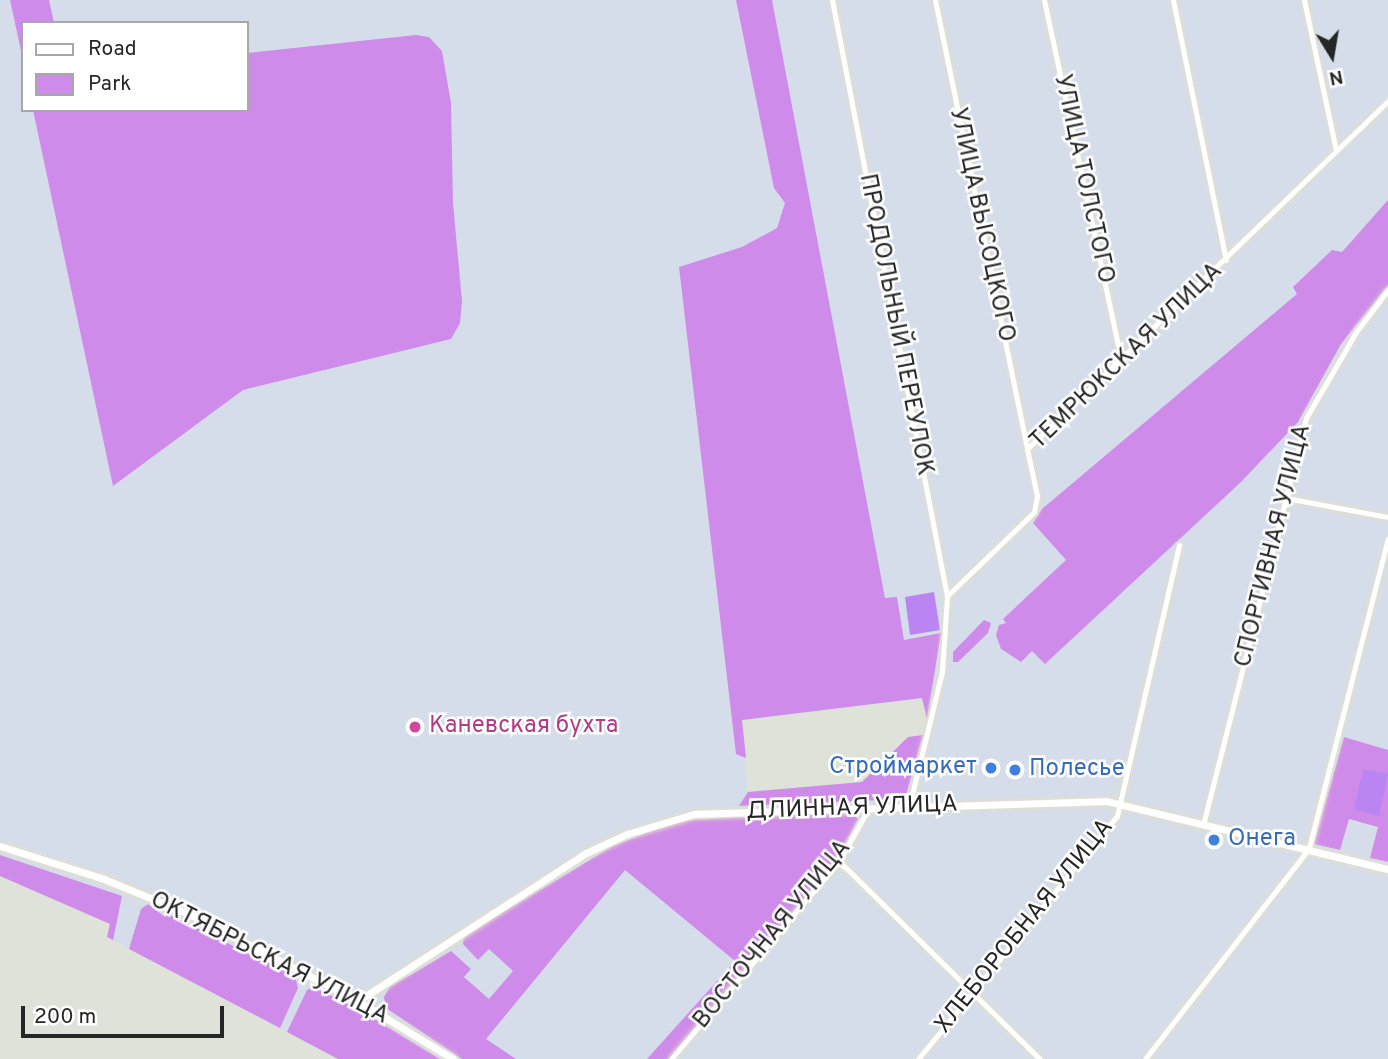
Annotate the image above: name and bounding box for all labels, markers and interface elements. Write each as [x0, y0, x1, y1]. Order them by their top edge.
legend [21, 21, 248, 112]
north arrow [1297, 21, 1367, 91]
text: Road [88, 36, 137, 63]
text: N [1327, 64, 1345, 90]
text: Park [88, 71, 131, 98]
street label: УЛИЦА ТОЛСТОГО [1047, 71, 1119, 287]
street label: УЛИЦА ВЫСОЦКОГО [942, 105, 1020, 345]
street label: ПРОДОЛЬНЫЙ ПЕРЕУЛОК [852, 172, 938, 478]
street label: ТЕМРЮКСКАЯ УЛИЦА [1025, 258, 1229, 456]
street label: СПОРТИВНАЯ УЛИЦА [1230, 421, 1318, 671]
place label: Каневская бухта [429, 713, 618, 741]
marker: Каневская бухта [407, 719, 423, 735]
place label: Строймаркет [829, 754, 977, 782]
place label: Полесье [1029, 756, 1125, 784]
marker: Строймаркет [983, 760, 999, 776]
marker: Полесье [1007, 762, 1023, 778]
street label: ДЛИННАЯ УЛИЦА [746, 791, 958, 827]
street label: ХЛЕБОРОБНАЯ УЛИЦА [930, 814, 1120, 1040]
place label: Онега [1228, 826, 1296, 854]
marker: Онега [1206, 832, 1222, 848]
street label: ВОСТОЧНАЯ УЛИЦА [688, 835, 858, 1035]
street label: ОКТЯБРЬСКАЯ УЛИЦА [145, 886, 393, 1032]
scale bar [24, 992, 228, 1036]
text: 200 m [34, 1004, 96, 1031]

